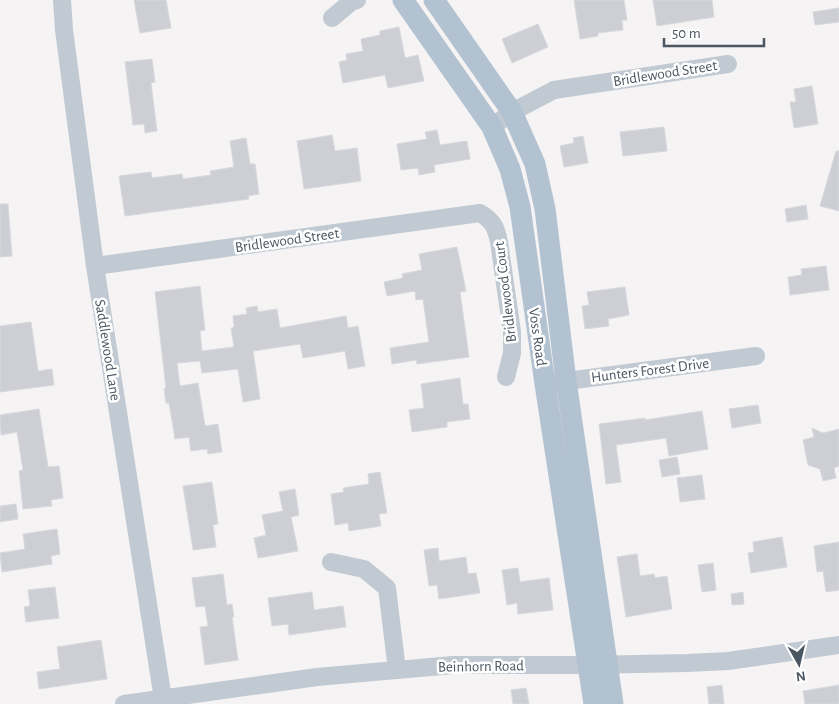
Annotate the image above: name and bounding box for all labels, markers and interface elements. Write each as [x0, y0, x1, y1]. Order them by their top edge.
scale bar [664, 15, 764, 47]
text: 50 m [672, 26, 701, 41]
street label: Bridlewood Street [612, 58, 718, 89]
street label: Bridlewood Street [234, 226, 340, 255]
street label: Bridlewood Court [492, 240, 519, 343]
street label: Saddlewood Lane [92, 298, 123, 402]
street label: Voss Road [526, 307, 549, 367]
street label: Hunters Forest Drive [590, 356, 710, 385]
north arrow [774, 639, 824, 689]
street label: Beinhorn Road [438, 658, 524, 675]
text: N [795, 668, 806, 683]

